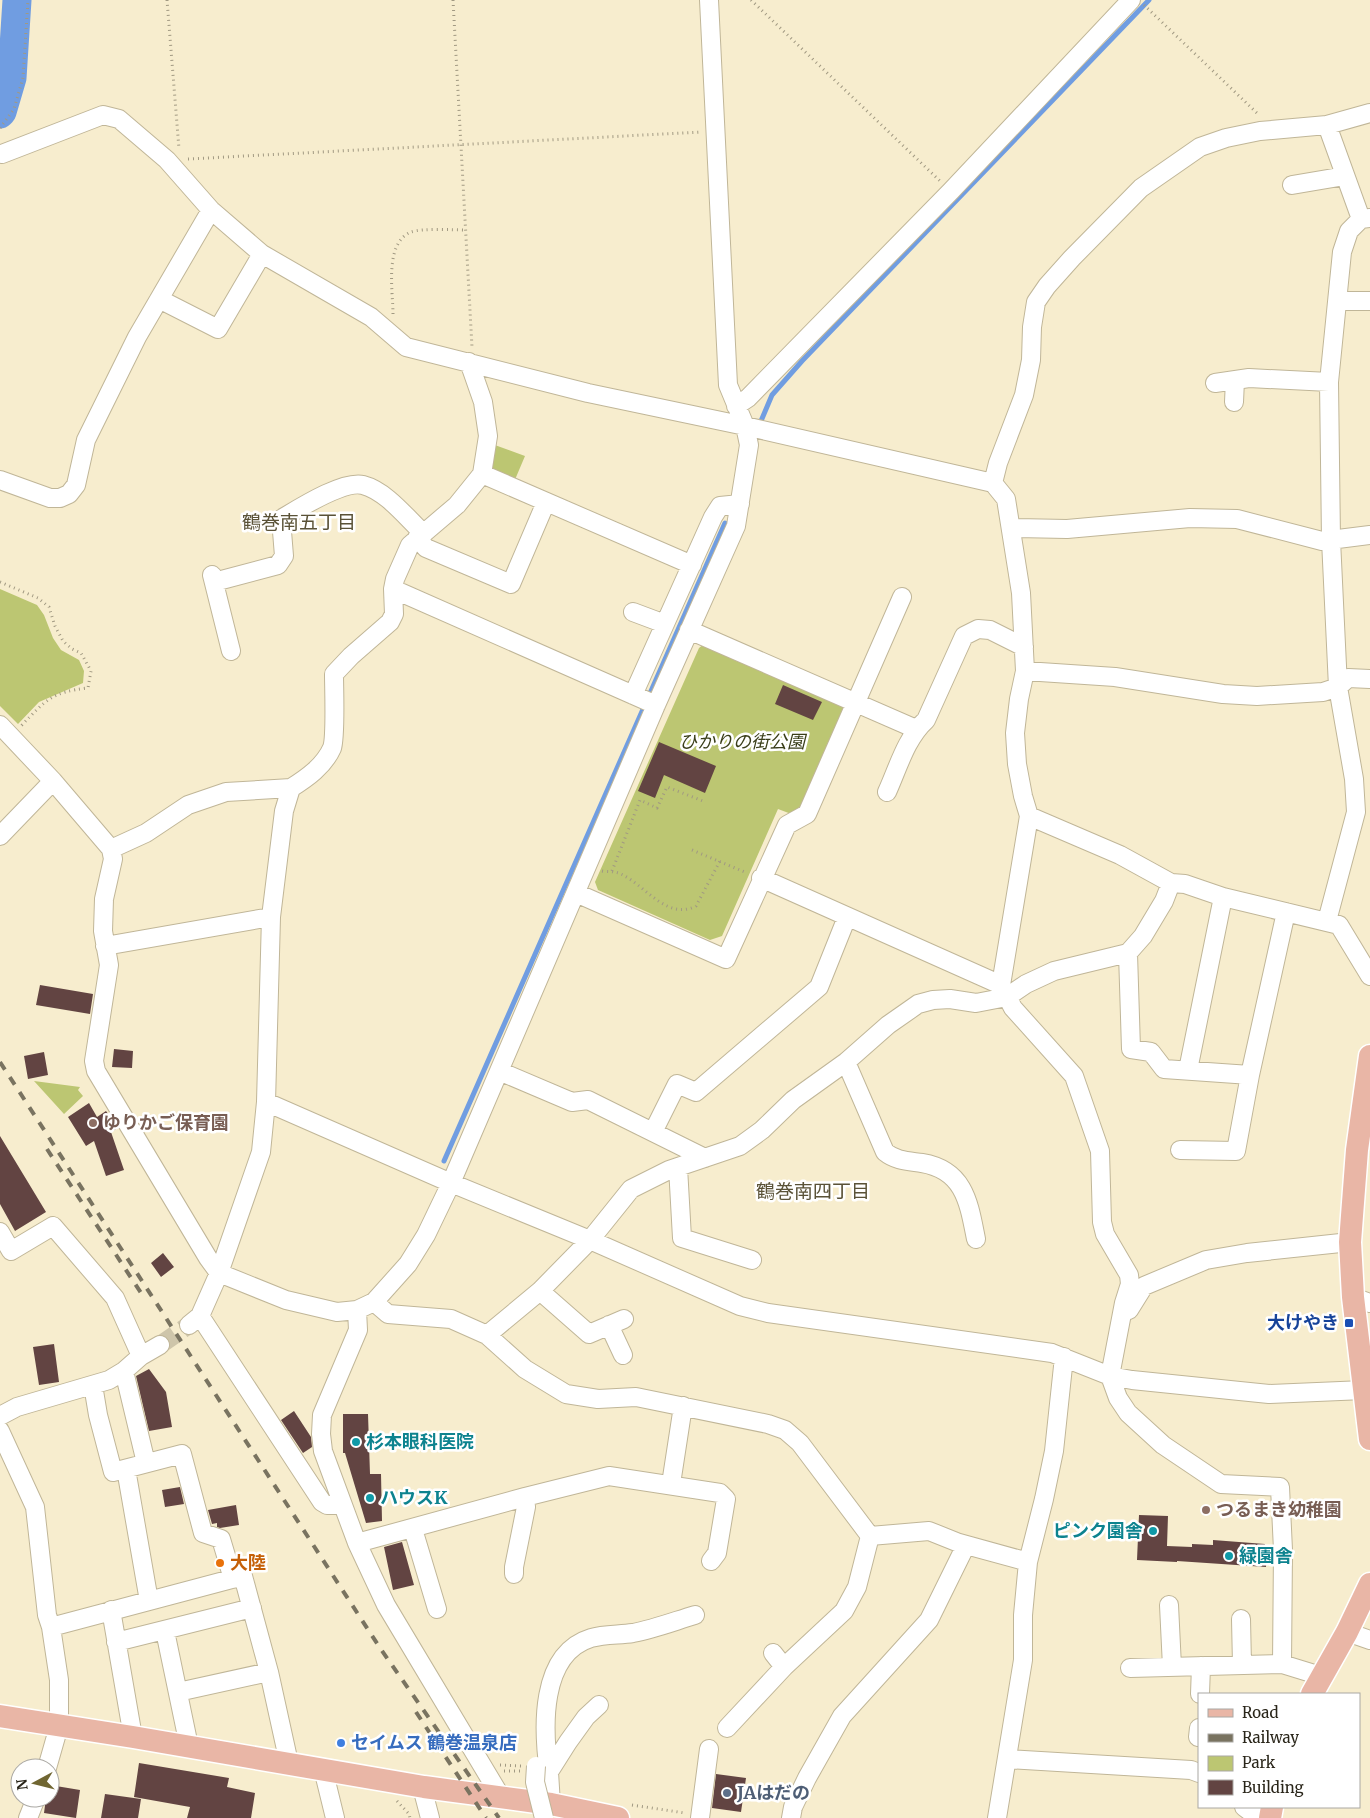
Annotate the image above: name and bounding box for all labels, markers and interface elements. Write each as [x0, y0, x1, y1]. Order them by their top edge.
district label: 鶴巻南五丁目 [242, 510, 356, 534]
park label: ひかりの街公園 [679, 730, 808, 753]
place label: ゆりかご保育園 [103, 1111, 229, 1134]
marker: ゆりかご保育園 [87, 1117, 99, 1129]
district label: 鶴巻南四丁目 [756, 1179, 870, 1203]
place label: 大けやき [1267, 1311, 1339, 1334]
marker: 大けやき [1343, 1317, 1355, 1329]
place label: 杉本眼科医院 [366, 1430, 474, 1453]
marker: 杉本眼科医院 [350, 1436, 362, 1448]
place label: ハウスK [380, 1486, 448, 1509]
marker: ハウスK [364, 1492, 376, 1504]
place label: つるまき幼稚園 [1216, 1498, 1342, 1521]
marker: つるまき幼稚園 [1200, 1504, 1212, 1516]
place label: ピンク園舎 [1053, 1519, 1143, 1542]
marker: ピンク園舎 [1147, 1525, 1159, 1537]
place label: 緑園舎 [1239, 1544, 1293, 1567]
marker: 緑園舎 [1223, 1550, 1235, 1562]
place label: 大陸 [230, 1551, 266, 1574]
marker: 大陸 [214, 1557, 226, 1569]
legend [1198, 1693, 1360, 1808]
text: Road [1242, 1703, 1278, 1722]
text: Railway [1242, 1728, 1299, 1747]
place label: セイムス 鶴巻温泉店 [351, 1731, 517, 1754]
marker: セイムス 鶴巻温泉店 [335, 1737, 347, 1749]
text: Park [1242, 1753, 1276, 1772]
north arrow [10, 1758, 60, 1808]
text: N [12, 1778, 32, 1791]
text: Building [1242, 1778, 1304, 1797]
place label: JAはだの [736, 1781, 810, 1804]
marker: JAはだの [721, 1787, 733, 1799]

